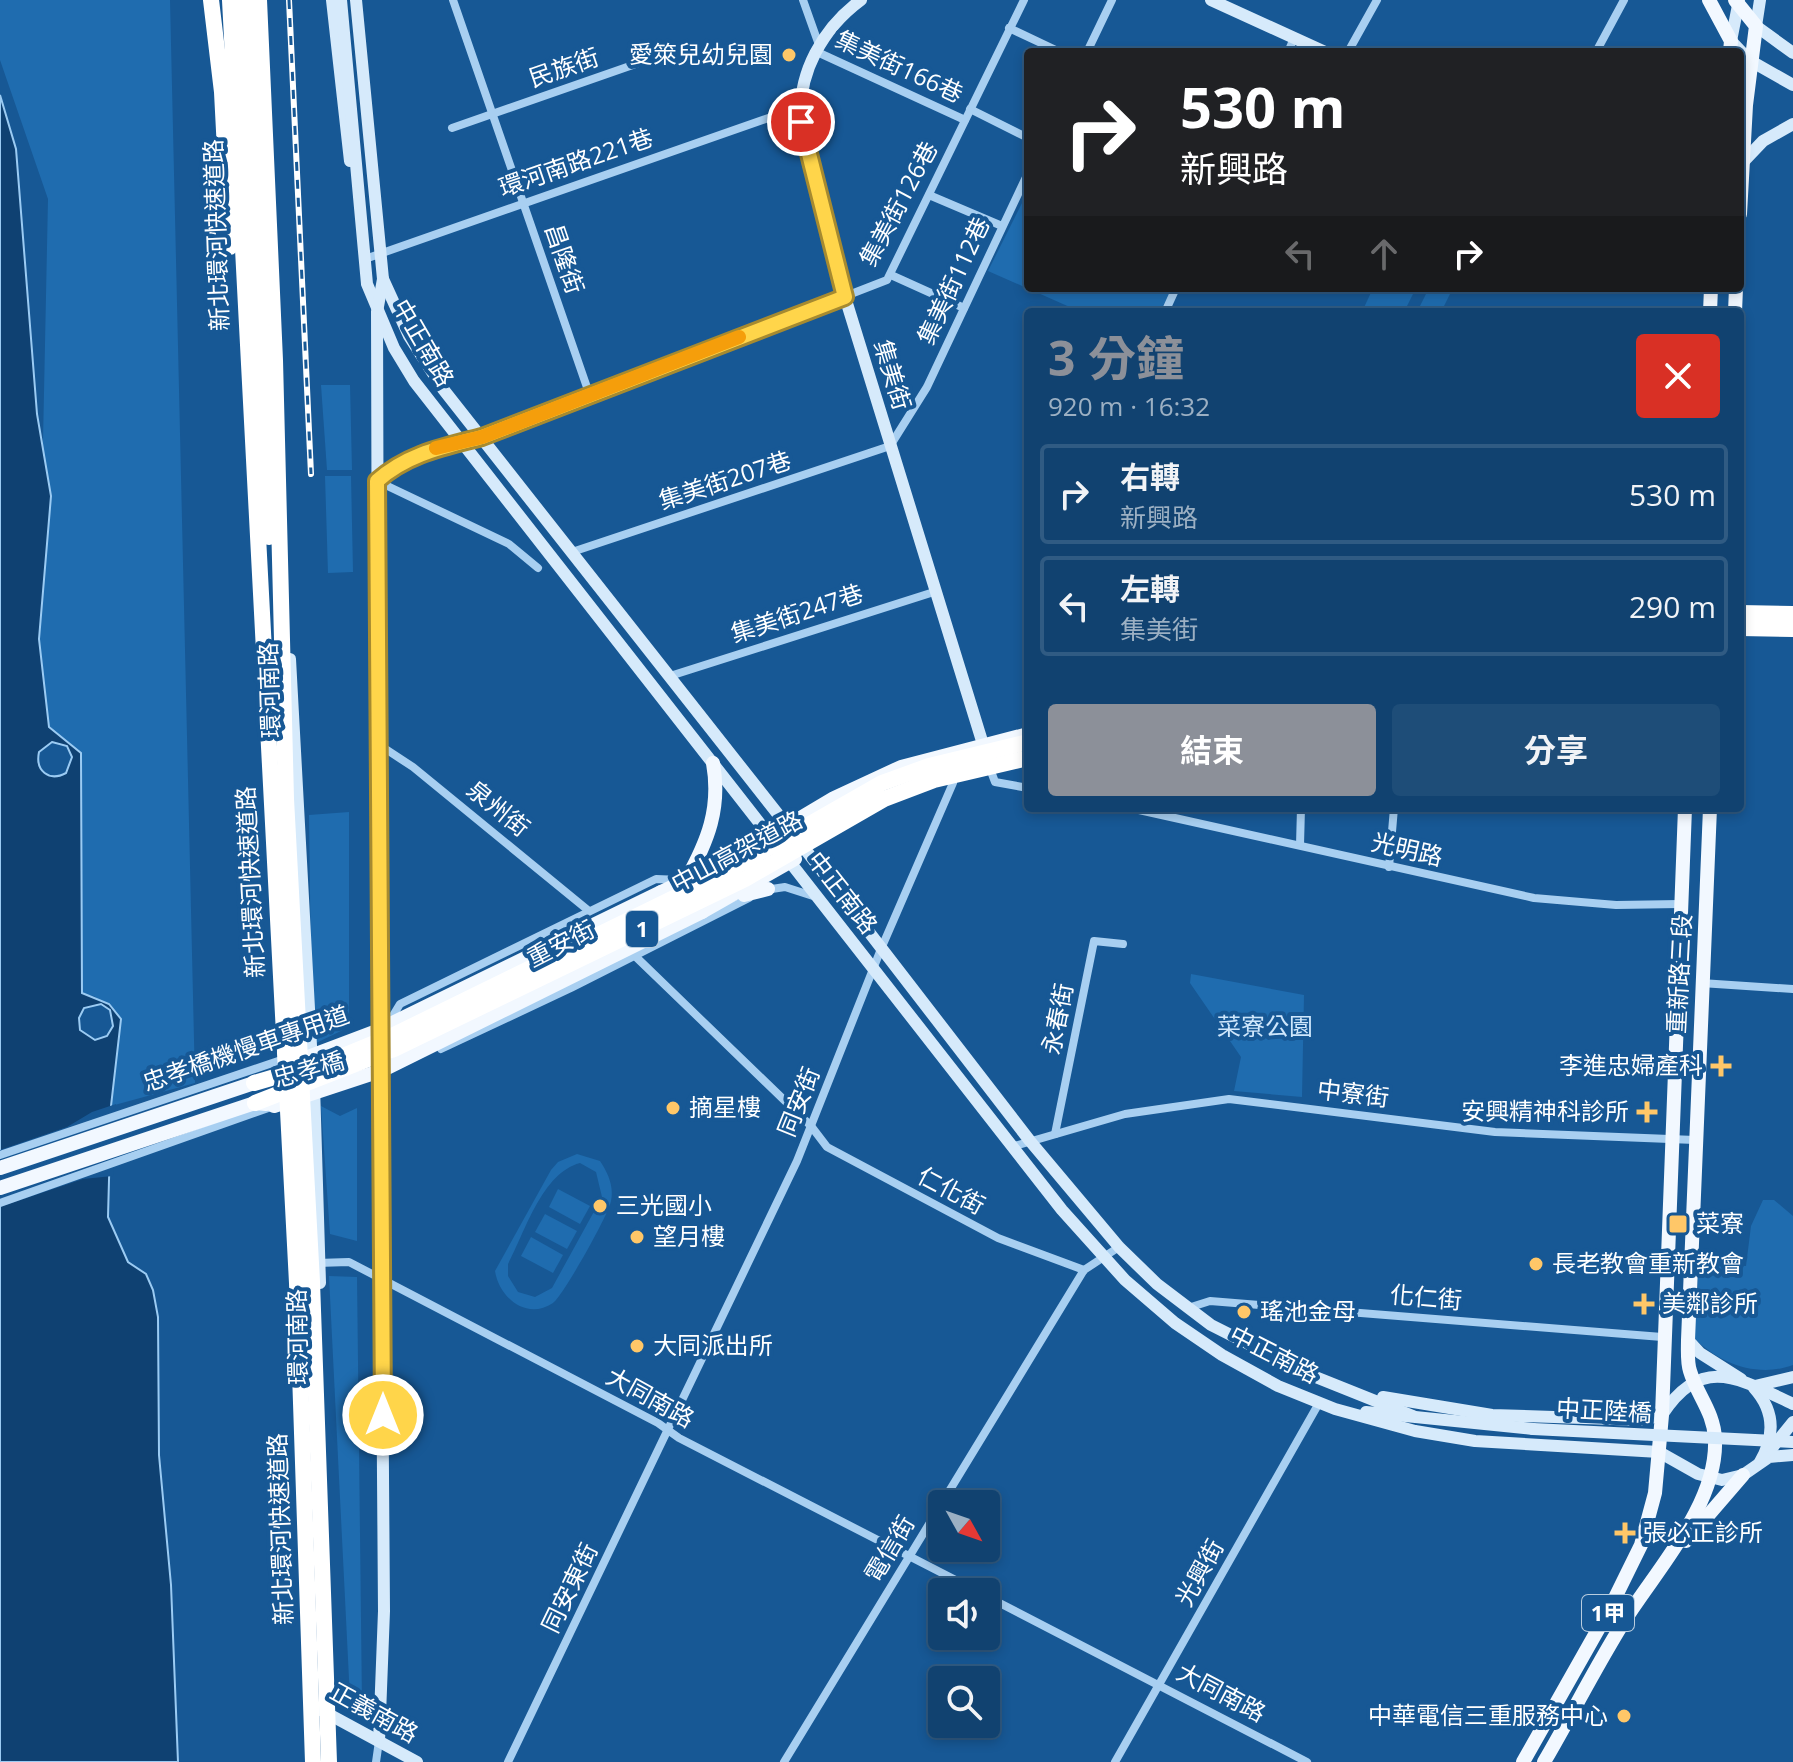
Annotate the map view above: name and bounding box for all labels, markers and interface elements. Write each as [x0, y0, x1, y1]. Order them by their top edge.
street label: 集美街166巷 [831, 22, 969, 110]
place label: 愛箂兒幼兒園 [629, 37, 773, 70]
street label: 民族街 [524, 39, 603, 94]
marker: 愛箂兒幼兒園 [780, 46, 798, 64]
text: 530 m [1180, 68, 1346, 144]
icon: right [1048, 80, 1152, 184]
pin [767, 88, 835, 156]
icon: arrive [779, 100, 823, 144]
street label: 環河南路221巷 [494, 120, 657, 203]
street label: 集美街126巷 [851, 135, 944, 272]
street label: 新北環河快速道路 [196, 139, 235, 332]
text: 新興路 [1180, 144, 1288, 193]
street label: 集美街112巷 [909, 211, 997, 349]
street label: 昌隆街 [538, 219, 593, 298]
icon: left [1278, 232, 1322, 276]
icon: ahead [1362, 232, 1406, 276]
icon: right [1446, 232, 1490, 276]
street label: 中正南路 [386, 292, 463, 392]
text: 3 分鐘 [1048, 325, 1184, 390]
button: close [1636, 334, 1720, 418]
street label: 集美街 [867, 335, 920, 414]
text: 920 m · 16:32 [1048, 388, 1210, 424]
street label: 集美街207巷 [654, 443, 795, 516]
text: 右轉 [1120, 456, 1180, 497]
icon: right [1052, 472, 1096, 516]
text: 530 m [1629, 474, 1716, 515]
text: 新興路 [1120, 499, 1198, 535]
text: 左轉 [1120, 568, 1180, 609]
street label: 集美街247巷 [726, 576, 867, 649]
icon: left [1052, 584, 1096, 628]
text: 290 m [1629, 586, 1716, 627]
text: 集美街 [1120, 611, 1198, 647]
street label: 環河南路 [250, 642, 287, 739]
button: 結束 [1048, 704, 1376, 796]
button: 分享 [1392, 704, 1720, 796]
street label: 泉州街 [461, 772, 537, 843]
street label: 新北環河快速道路 [228, 785, 271, 979]
street label: 中山高架道路 [665, 802, 808, 899]
street label: 光明路 [1369, 824, 1446, 873]
street label: 中正南路 [801, 844, 886, 940]
road number: 1 [626, 911, 658, 947]
street label: 重安街 [521, 912, 600, 974]
street label: 重新路三段 [1659, 913, 1698, 1035]
street label: 永春街 [1033, 980, 1080, 1057]
street label: 忠孝橋機慢車專用道 [139, 1000, 353, 1098]
park label: 菜寮公園 [1217, 1009, 1313, 1042]
street label: 忠孝橋 [270, 1046, 348, 1094]
place label: 李進忠婦產科 [1559, 1048, 1703, 1081]
marker: 李進忠婦產科 [1710, 1055, 1732, 1077]
street label: 同安街 [769, 1062, 826, 1141]
street label: 中寮街 [1315, 1072, 1391, 1113]
place label: 摘星樓 [689, 1090, 761, 1123]
place label: 安興精神科診所 [1461, 1094, 1629, 1127]
marker: 摘星樓 [664, 1099, 682, 1117]
marker: 安興精神科診所 [1636, 1101, 1658, 1123]
street label: 仁化街 [912, 1158, 991, 1221]
place label: 三光國小 [616, 1188, 712, 1221]
marker: 三光國小 [591, 1197, 609, 1215]
place label: 菜寮 [1696, 1206, 1744, 1239]
marker: 菜寮 [1667, 1213, 1689, 1235]
place label: 望月樓 [653, 1219, 725, 1252]
marker: 望月樓 [628, 1228, 646, 1246]
place label: 長老教會重新教會 [1552, 1246, 1744, 1279]
marker: 長老教會重新教會 [1527, 1255, 1545, 1273]
street label: 化仁街 [1389, 1277, 1463, 1316]
place label: 美鄰診所 [1662, 1286, 1758, 1319]
street label: 環河南路 [279, 1289, 314, 1385]
marker: 美鄰診所 [1633, 1293, 1655, 1315]
place label: 瑤池金母 [1260, 1294, 1356, 1327]
marker: 瑤池金母 [1235, 1303, 1253, 1321]
street label: 中正南路 [1224, 1317, 1325, 1390]
place label: 大同派出所 [653, 1328, 773, 1361]
marker: 大同派出所 [628, 1337, 646, 1355]
street label: 大同南路 [601, 1359, 701, 1434]
position arrow [341, 1373, 425, 1457]
street label: 中正陸橋 [1555, 1391, 1653, 1428]
street label: 新北環河快速道路 [260, 1433, 299, 1626]
north arrow [928, 1490, 1000, 1562]
map controls [928, 1490, 1000, 1738]
street label: 電信街 [856, 1509, 921, 1588]
place label: 張必正診所 [1643, 1515, 1763, 1548]
marker: 張必正診所 [1614, 1522, 1636, 1544]
street label: 光興街 [1167, 1533, 1231, 1612]
street label: 同安東街 [533, 1537, 605, 1638]
button: sound [928, 1578, 1000, 1650]
road number: 1甲 [1582, 1595, 1634, 1631]
street label: 大同南路 [1172, 1655, 1272, 1729]
button: search [928, 1666, 1000, 1738]
street label: 正義南路 [325, 1674, 425, 1749]
place label: 中華電信三重服務中心 [1368, 1698, 1608, 1731]
marker: 中華電信三重服務中心 [1615, 1707, 1633, 1725]

